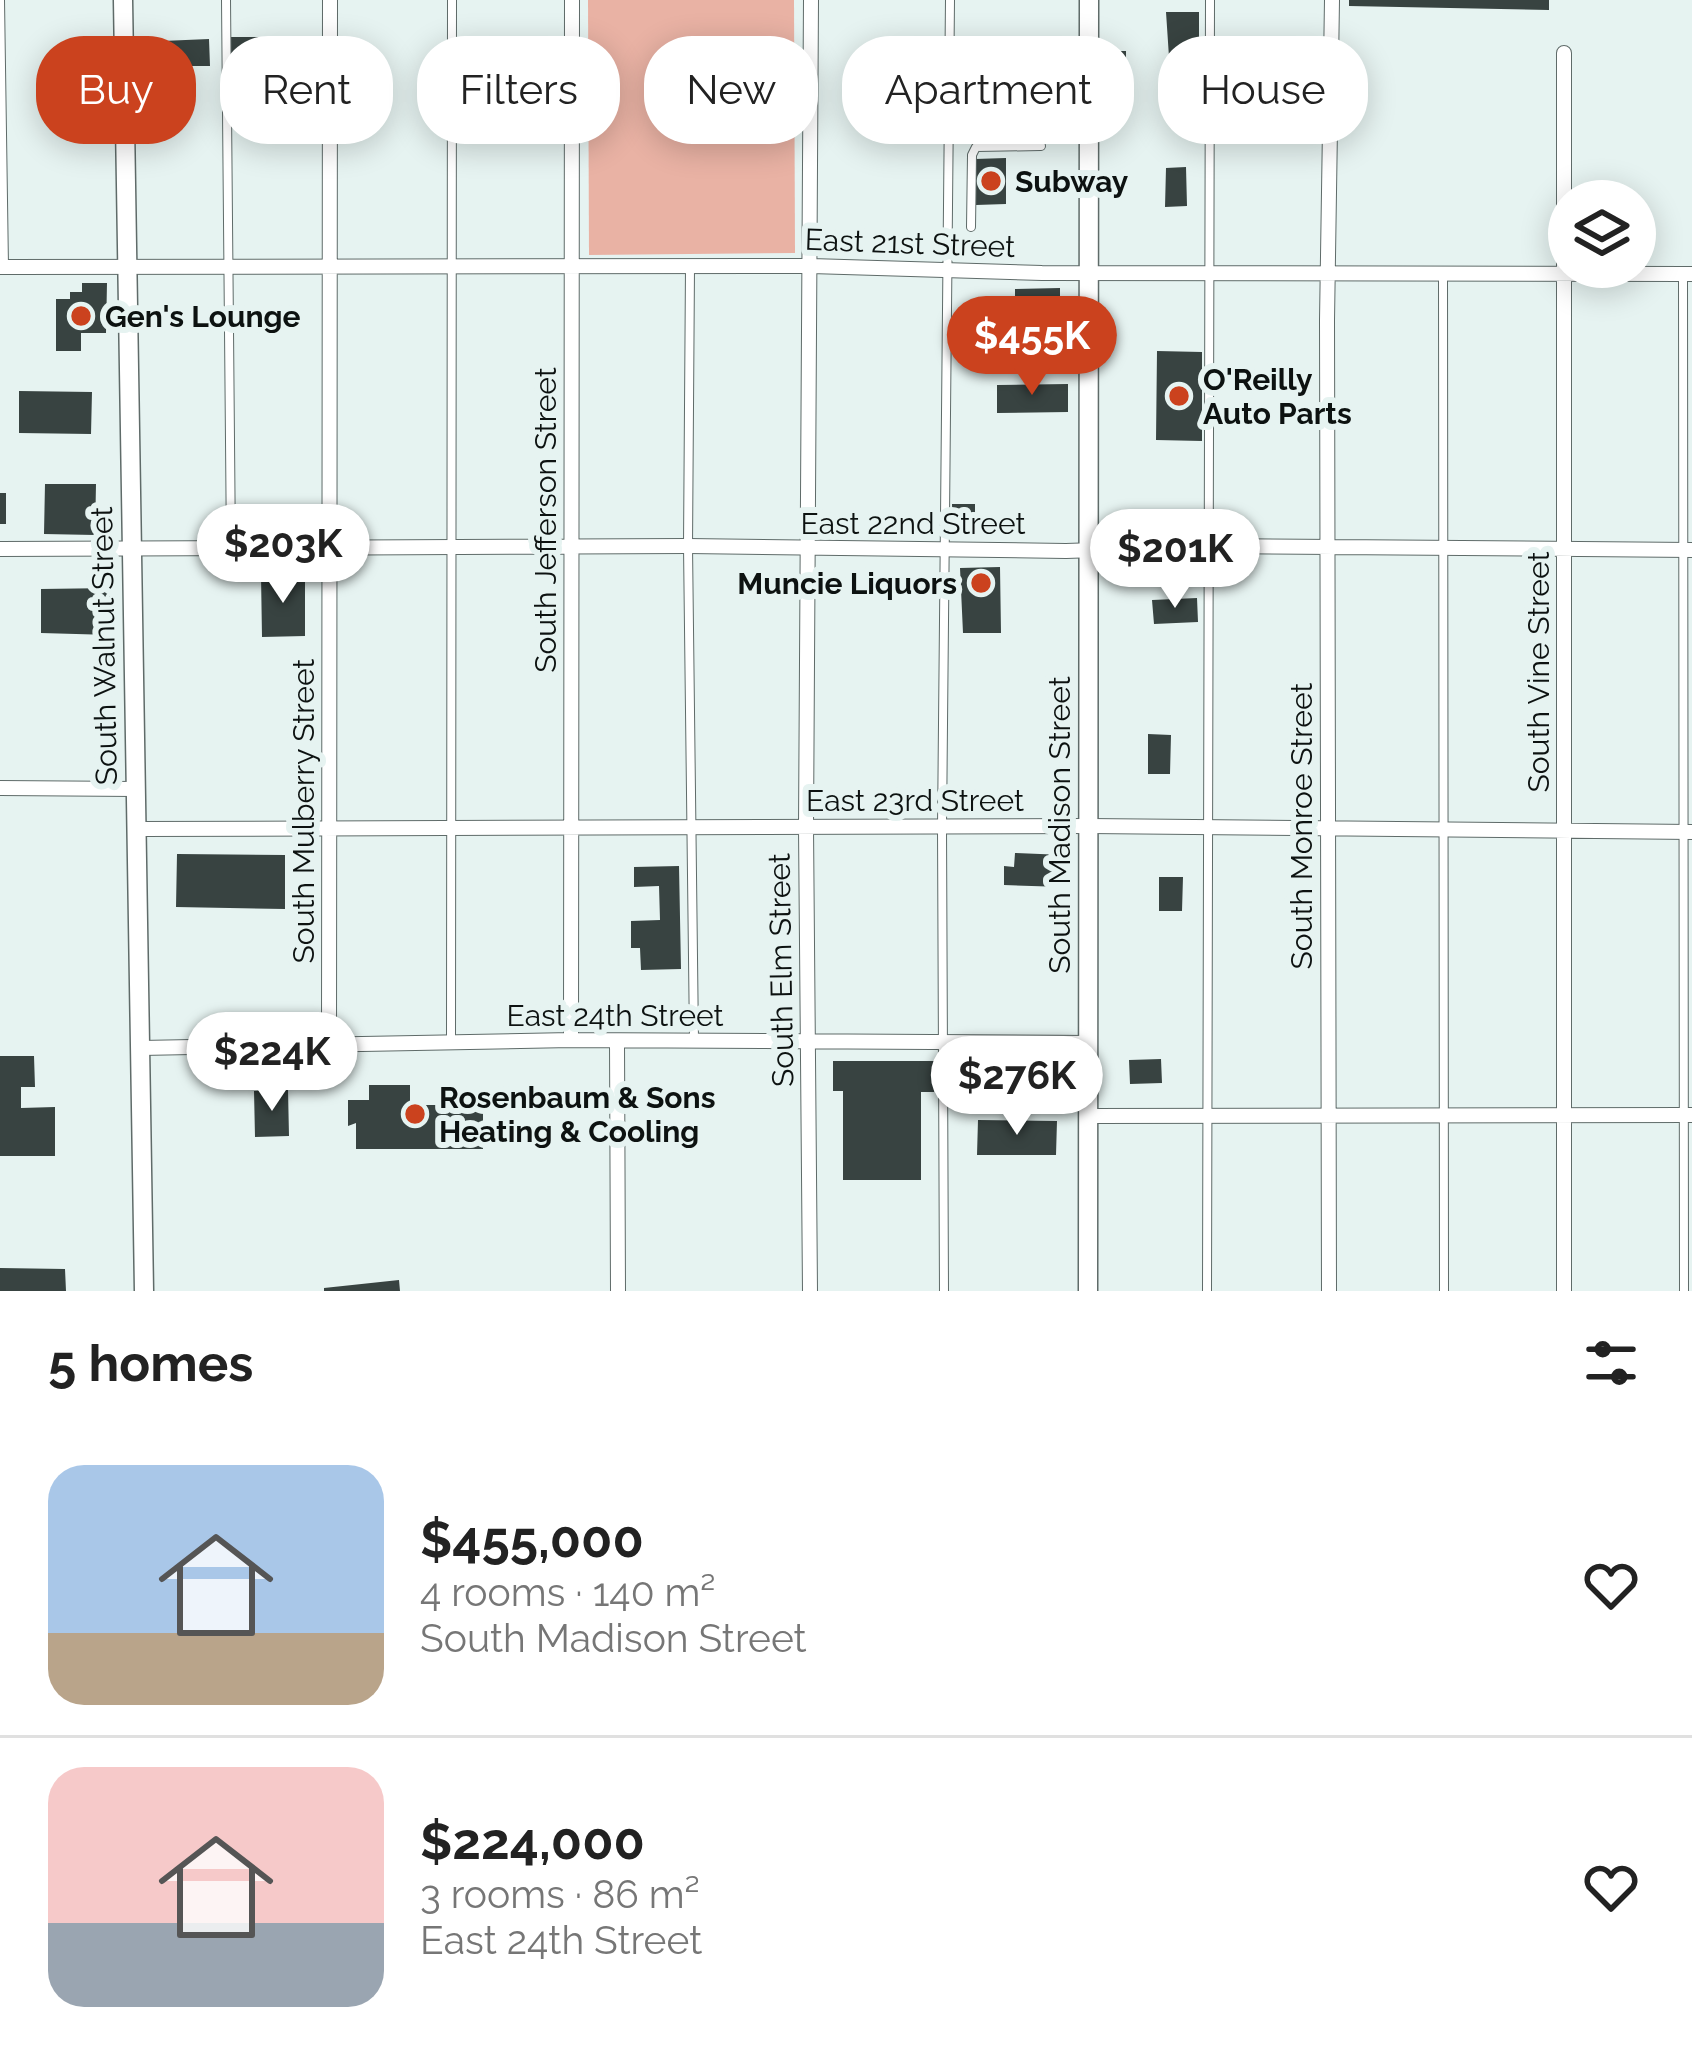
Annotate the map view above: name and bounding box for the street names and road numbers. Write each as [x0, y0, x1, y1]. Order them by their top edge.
street label: East 21st Street [804, 222, 1016, 264]
street label: South Jefferson Street [528, 367, 563, 673]
street label: South Walnut Street [84, 506, 124, 786]
street label: East 22nd Street [801, 506, 1025, 541]
street label: South Vine Street [1521, 552, 1556, 792]
street label: South Mulberry Street [286, 659, 321, 963]
street label: South Madison Street [1042, 676, 1077, 974]
street label: South Monroe Street [1284, 683, 1319, 969]
street label: East 23rd Street [806, 783, 1024, 818]
street label: South Elm Street [761, 853, 801, 1087]
street label: East 24th Street [506, 998, 724, 1033]

